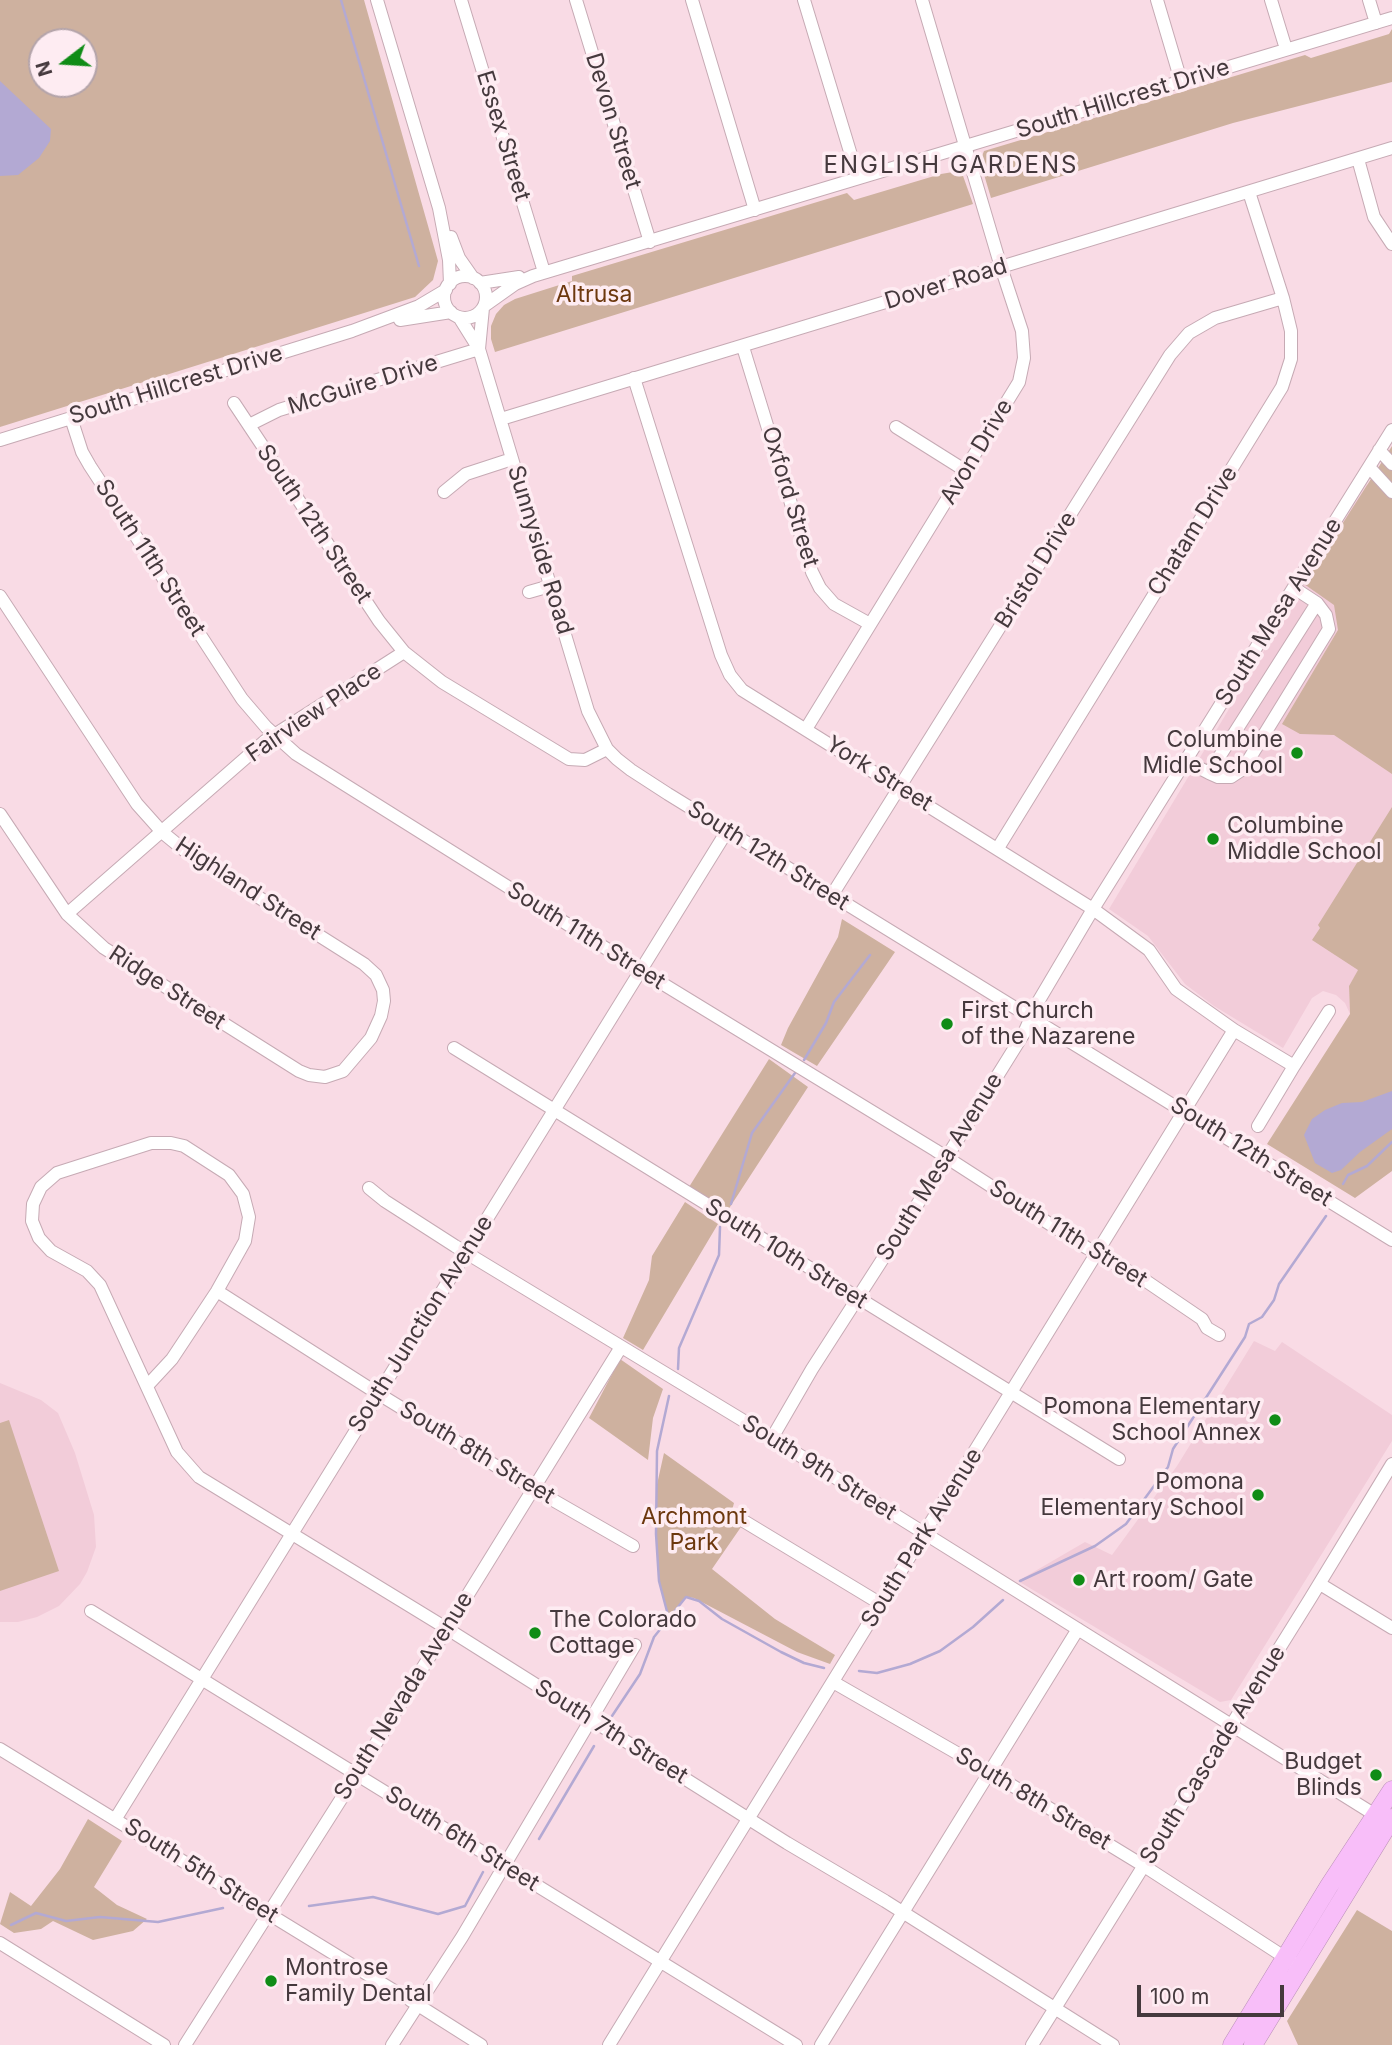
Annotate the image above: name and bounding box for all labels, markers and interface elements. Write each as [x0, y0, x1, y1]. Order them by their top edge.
north arrow [28, 28, 98, 98]
street label: Devon Street [579, 50, 647, 192]
street label: South Hillcrest Drive [1013, 53, 1233, 145]
text: N [31, 58, 57, 79]
street label: Essex Street [470, 67, 536, 205]
district label: ENGLISH GARDENS [825, 152, 1077, 180]
street label: Dover Road [882, 252, 1010, 316]
park label: Altrusa [556, 281, 632, 309]
street label: South Hillcrest Drive [66, 339, 286, 431]
street label: McGuire Drive [285, 349, 441, 421]
street label: Avon Drive [935, 394, 1019, 510]
street label: Oxford Street [755, 423, 825, 571]
street label: South 12th Street [251, 439, 377, 609]
street label: Chatam Drive [1142, 461, 1244, 601]
street label: Sunnyside Road [501, 462, 579, 638]
street label: South 11th Street [89, 474, 211, 642]
street label: Bristol Drive [989, 507, 1083, 633]
street label: South Mesa Avenue [1210, 513, 1348, 711]
street label: Fairview Place [241, 658, 387, 768]
place label: Columbine Midle School [1142, 726, 1283, 780]
street label: York Street [821, 730, 937, 818]
marker: Columbine Midle School [1289, 745, 1305, 761]
street label: South 12th Street [682, 795, 854, 917]
place label: Columbine Middle School [1227, 812, 1382, 866]
marker: Columbine Middle School [1205, 831, 1221, 847]
street label: Highland Street [170, 832, 326, 946]
street label: South 11th Street [502, 876, 670, 996]
street label: Ridge Street [104, 940, 230, 1036]
place label: First Church of the Nazarene [961, 997, 1135, 1051]
marker: First Church of the Nazarene [939, 1016, 955, 1032]
street label: South Mesa Avenue [871, 1068, 1009, 1266]
street label: South 12th Street [1165, 1091, 1337, 1213]
street label: South 11th Street [984, 1174, 1152, 1294]
street label: South 10th Street [700, 1193, 872, 1315]
street label: South Junction Avenue [343, 1210, 499, 1438]
place label: Pomona Elementary School Annex [1043, 1393, 1261, 1447]
street label: South 8th Street [394, 1396, 560, 1510]
street label: South 9th Street [737, 1409, 901, 1527]
marker: Pomona Elementary School Annex [1267, 1412, 1283, 1428]
street label: South Park Avenue [856, 1443, 988, 1633]
place label: Pomona Elementary School [1040, 1468, 1244, 1522]
marker: Pomona Elementary School [1250, 1487, 1266, 1503]
park label: Archmont Park [641, 1503, 747, 1557]
place label: Art room/ Gate [1093, 1566, 1253, 1594]
marker: Art room/ Gate [1071, 1572, 1087, 1588]
street label: South Nevada Avenue [329, 1587, 479, 1805]
place label: The Colorado Cottage [549, 1606, 697, 1660]
marker: The Colorado Cottage [527, 1625, 543, 1641]
street label: South Cascade Avenue [1134, 1641, 1292, 1869]
street label: South 7th Street [529, 1674, 693, 1790]
street label: South 8th Street [950, 1742, 1116, 1856]
place label: Budget Blinds [1284, 1748, 1362, 1802]
marker: Budget Blinds [1368, 1767, 1384, 1783]
street label: South 6th Street [380, 1781, 544, 1897]
street label: South 5th Street [119, 1813, 283, 1929]
place label: Montrose Family Dental [285, 1954, 431, 2008]
scale bar [1140, 1972, 1287, 2016]
marker: Montrose Family Dental [263, 1973, 279, 1989]
text: 100 m [1150, 1984, 1209, 2009]

